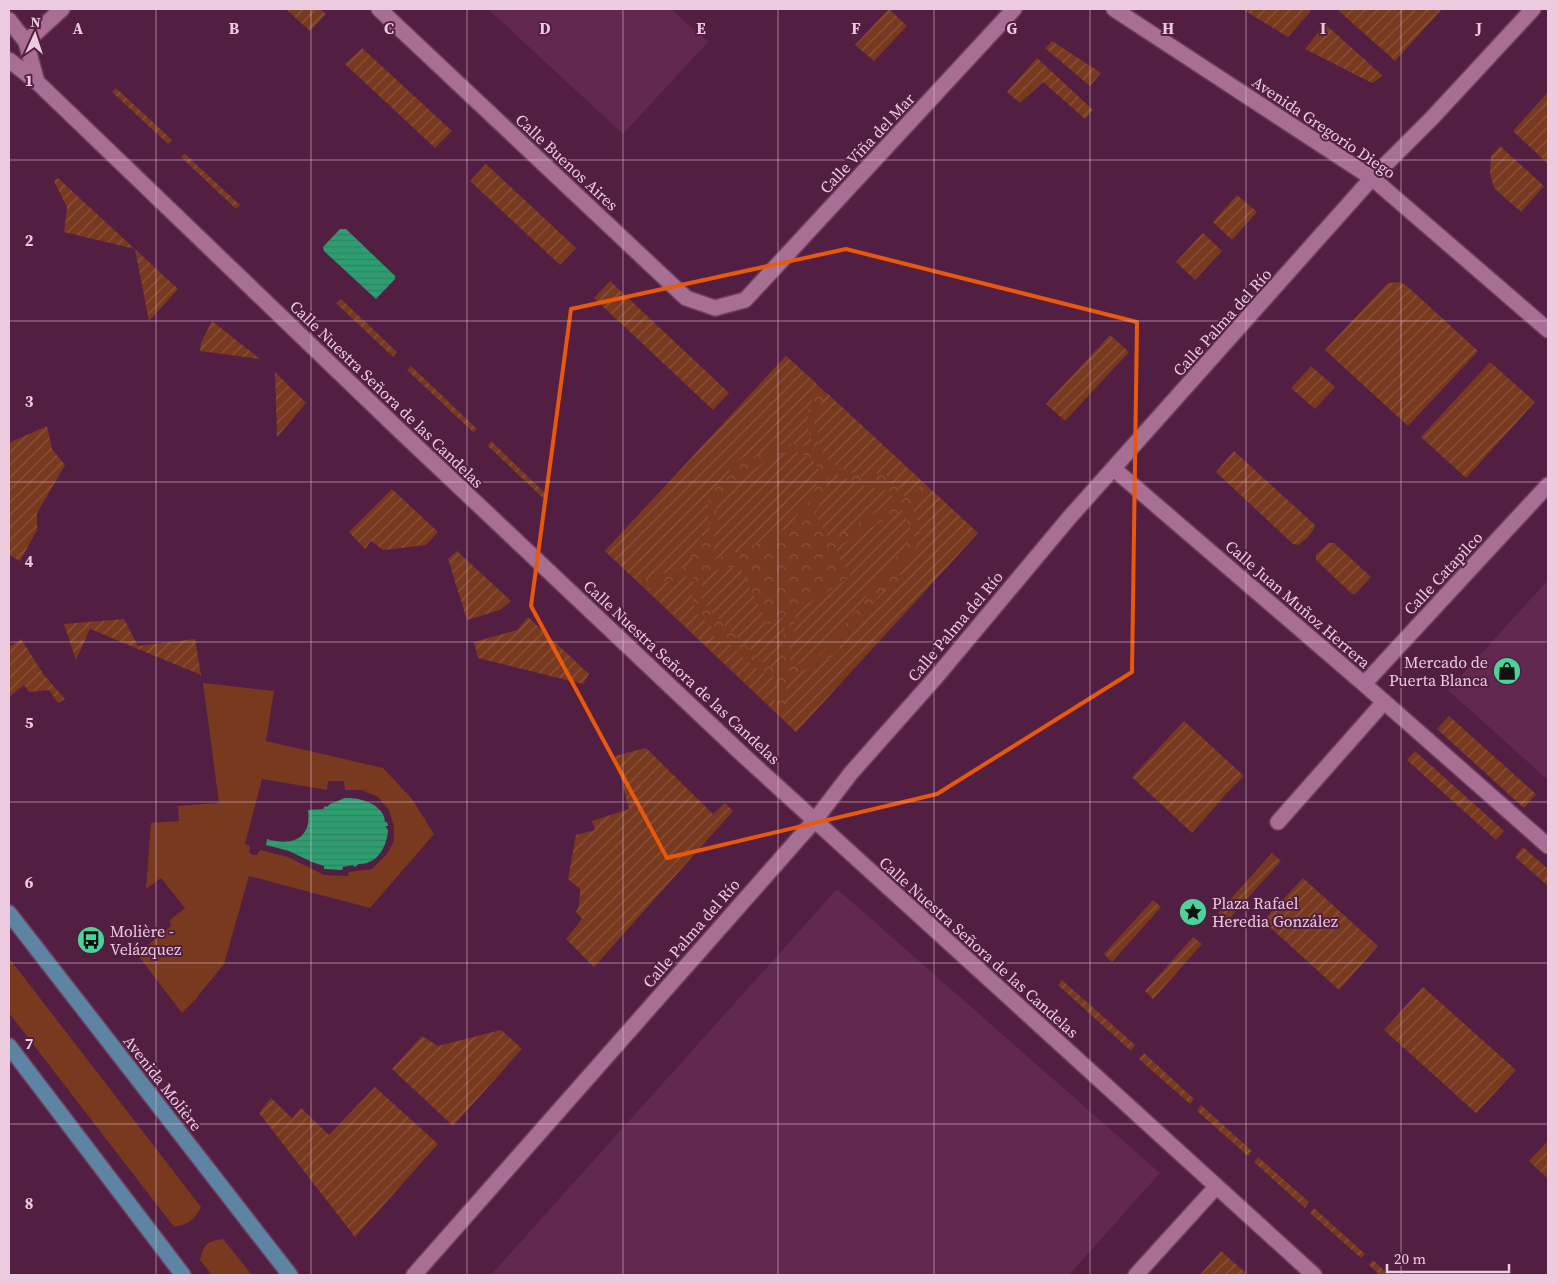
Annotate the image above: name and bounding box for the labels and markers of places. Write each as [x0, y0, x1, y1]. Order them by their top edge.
place label: Mercado de Puerta Blanca [1389, 651, 1489, 691]
shop icon: Mercado de Puerta Blanca [1492, 656, 1522, 686]
place label: Plaza Rafael Heredia González [1212, 892, 1338, 932]
place icon: Plaza Rafael Heredia González [1178, 897, 1208, 927]
place label: Molière - Velázquez [110, 920, 181, 960]
bus stop icon: Molière - Velázquez [76, 925, 106, 955]

